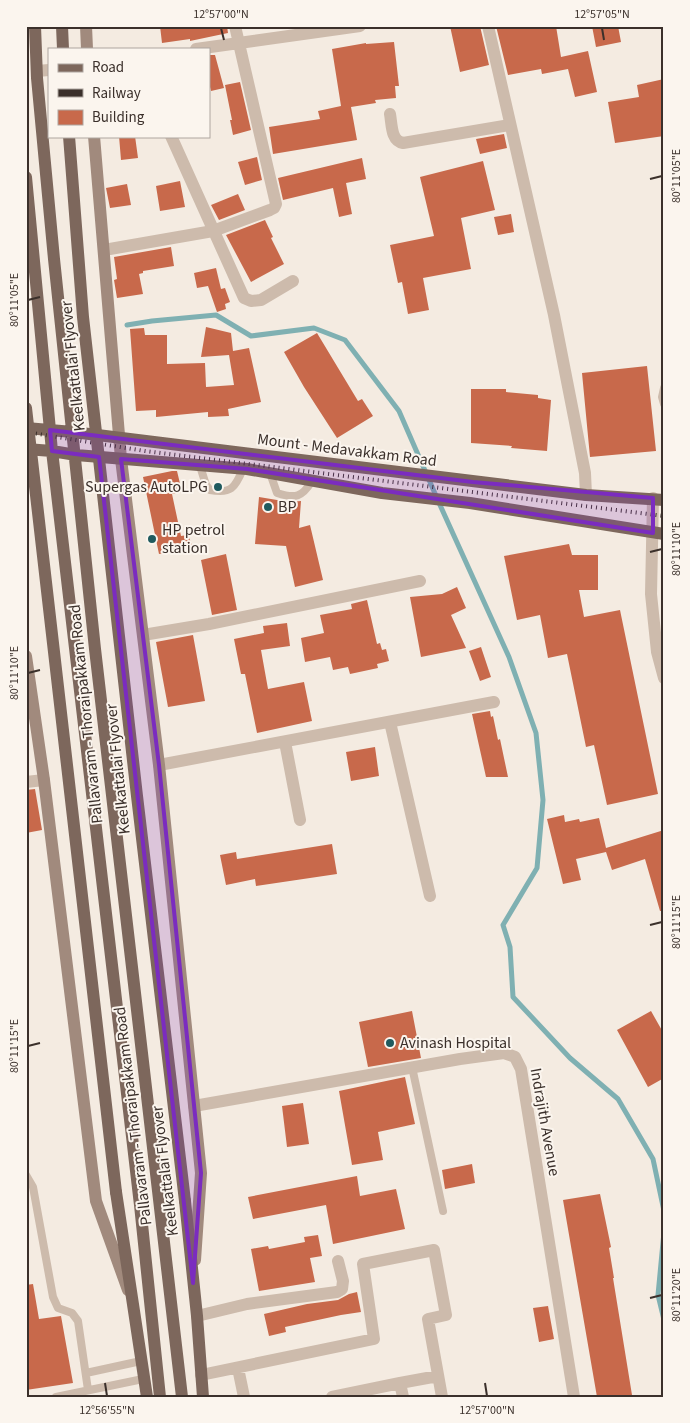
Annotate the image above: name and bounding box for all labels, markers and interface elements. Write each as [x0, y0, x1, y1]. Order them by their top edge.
text: 12°57'00"N [193, 6, 249, 23]
text: 12°57'05"N [574, 6, 630, 23]
legend [48, 48, 210, 138]
text: Road [92, 57, 124, 78]
text: Railway [92, 83, 141, 104]
text: Building [92, 107, 145, 128]
text: 80°11'05"E [668, 149, 685, 203]
text: 80°11'05"E [6, 273, 23, 327]
street label: Keelkattalai Flyover [55, 299, 91, 432]
street label: Mount - Medavakkam Road [256, 428, 438, 472]
place label: Supergas AutoLPG [85, 476, 208, 498]
marker: Supergas AutoLPG [212, 481, 224, 493]
place label: BP [278, 496, 296, 518]
marker: BP [262, 501, 274, 513]
place label: HP petrol station [162, 519, 225, 559]
text: 80°11'10"E [668, 522, 685, 576]
marker: HP petrol station [146, 533, 158, 545]
street label: Pallavaram - Thoraipakkam Road [64, 603, 108, 825]
text: 80°11'10"E [6, 646, 23, 700]
street label: Keelkattalai Flyover [100, 702, 136, 835]
text: 80°11'15"E [668, 895, 685, 949]
street label: Pallavaram - Thoraipakkam Road [109, 1005, 157, 1227]
text: 80°11'15"E [6, 1019, 23, 1073]
place label: Avinash Hospital [400, 1032, 511, 1054]
marker: Avinash Hospital [384, 1037, 396, 1049]
street label: Indrajith Avenue [525, 1066, 565, 1178]
street label: Keelkattalai Flyover [146, 1104, 184, 1237]
text: 80°11'20"E [668, 1268, 685, 1322]
text: 12°56'55"N [79, 1402, 135, 1419]
text: 12°57'00"N [459, 1402, 515, 1419]

